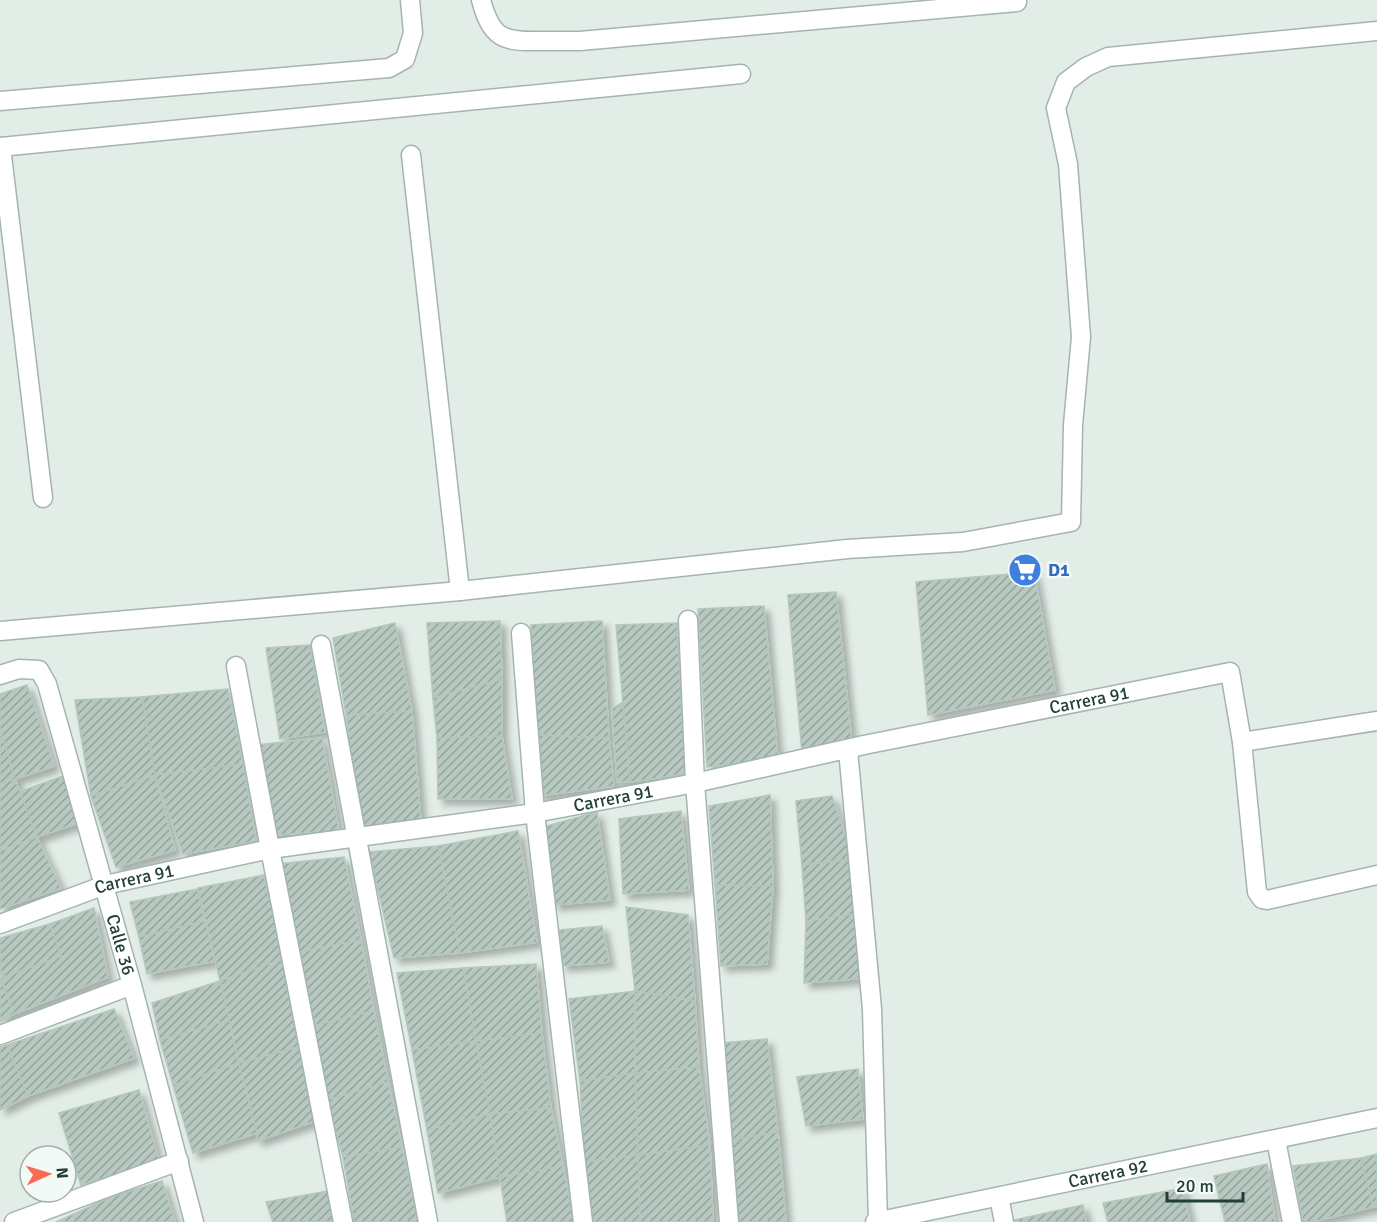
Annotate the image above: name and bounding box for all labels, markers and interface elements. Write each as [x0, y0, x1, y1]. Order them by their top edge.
supermarket icon: D1 [1007, 552, 1043, 588]
place label: D1 [1048, 559, 1070, 581]
street label: Carrera 91 [1047, 681, 1131, 719]
street label: Carrera 91 [572, 780, 655, 817]
street label: Carrera 91 [91, 859, 176, 899]
street label: Calle 36 [102, 912, 140, 978]
north arrow [18, 1144, 78, 1204]
street label: Carrera 92 [1066, 1155, 1150, 1193]
scale bar [1167, 1165, 1244, 1203]
text: N [52, 1167, 72, 1179]
text: 20 m [1176, 1175, 1214, 1197]

